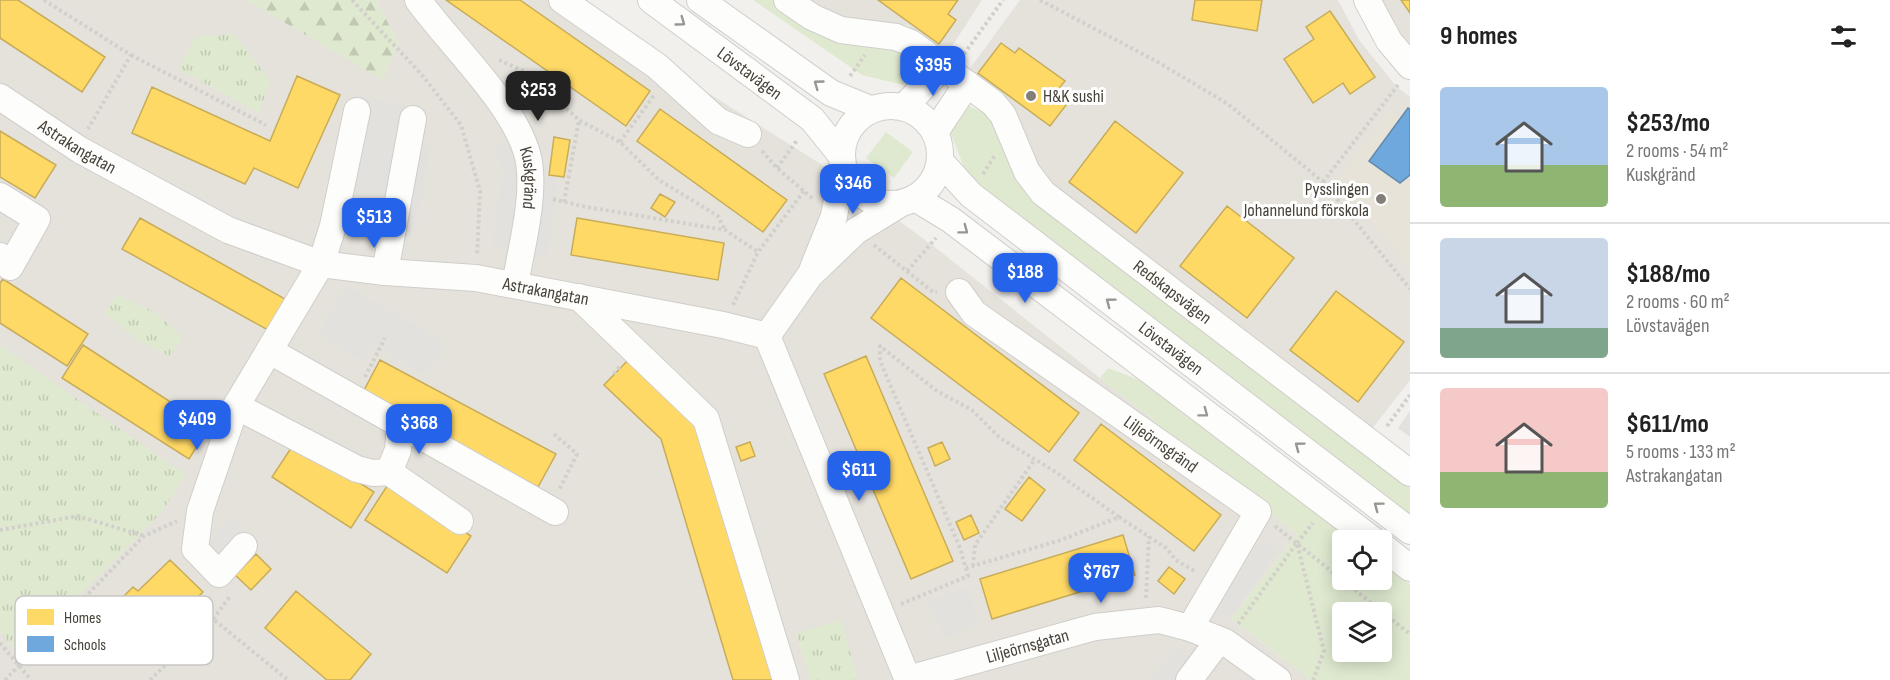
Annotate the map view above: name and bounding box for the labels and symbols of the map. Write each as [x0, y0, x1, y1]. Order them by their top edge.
one-way arrow [675, 14, 686, 25]
street label: Lövstavägen [713, 42, 786, 104]
pin: $395 [897, 46, 969, 97]
pin: $253 [502, 71, 574, 122]
one-way arrow [813, 80, 824, 91]
place label: H&K sushi [1043, 86, 1104, 107]
marker: H&K sushi [1024, 89, 1038, 103]
street label: Astrakangatan [34, 114, 120, 178]
street label: Kuskgränd [515, 144, 541, 210]
pin: $346 [817, 164, 889, 215]
place label: Pysslingen Johannelund förskola [1243, 179, 1369, 221]
marker: Pysslingen Johannelund förskola [1374, 192, 1388, 206]
pin: $513 [338, 198, 410, 249]
one-way arrow [957, 223, 968, 234]
pin: $188 [989, 253, 1061, 304]
street label: Redskapsvägen [1129, 255, 1216, 328]
street label: Astrakangatan [500, 273, 591, 310]
one-way arrow [1106, 298, 1117, 309]
street label: Lövstavägen [1135, 317, 1207, 379]
pin: $409 [161, 400, 233, 451]
pin: $368 [383, 404, 455, 455]
one-way arrow [1197, 405, 1208, 416]
street label: Liljeörnsgränd [1120, 411, 1202, 477]
one-way arrow [1294, 442, 1305, 453]
pin: $611 [823, 451, 895, 502]
one-way arrow [1373, 502, 1384, 513]
pin: $767 [1065, 553, 1137, 604]
legend [15, 596, 213, 665]
text: Homes [64, 609, 101, 628]
street label: Liljeörnsgatan [984, 624, 1071, 667]
text: Schools [64, 636, 106, 655]

